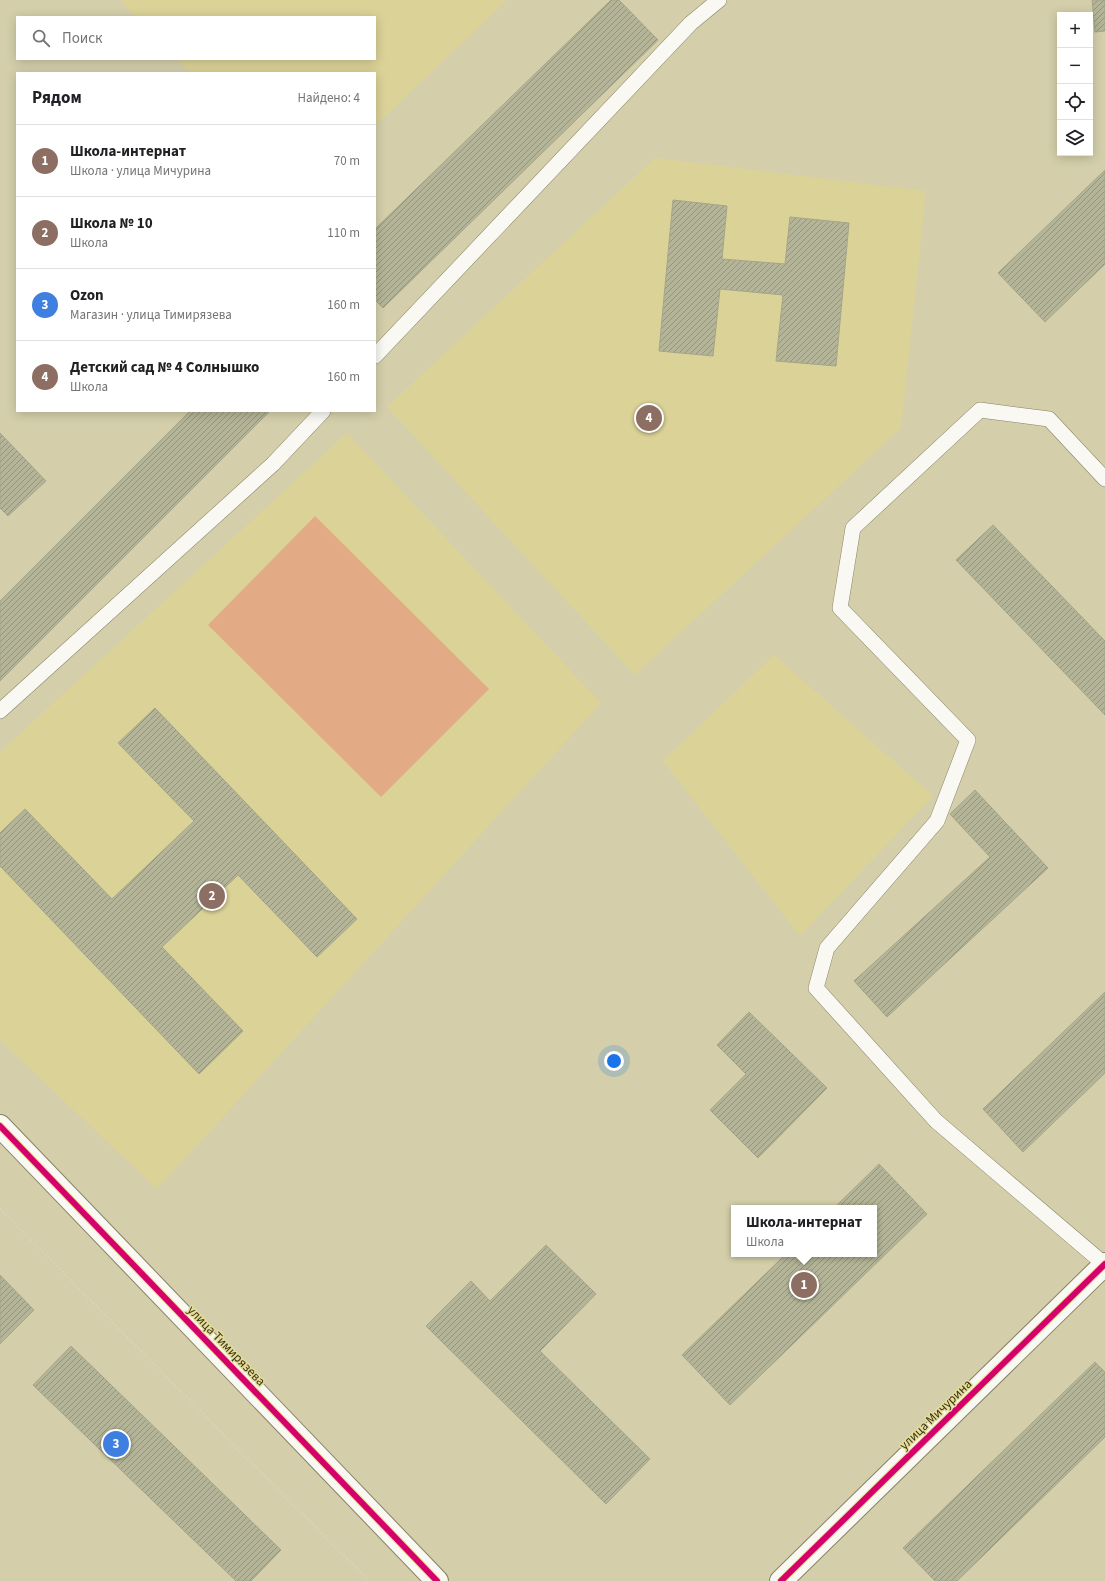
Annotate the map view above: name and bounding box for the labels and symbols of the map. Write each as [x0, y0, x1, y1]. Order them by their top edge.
pin: 4 [636, 403, 662, 433]
pin: 2 [199, 881, 225, 911]
your location [604, 1051, 624, 1071]
pin: 1 [791, 1270, 817, 1300]
street label: улица Тимирязева [183, 1302, 269, 1390]
street label: улица Мичурина [895, 1375, 976, 1454]
pin: 3 [103, 1429, 129, 1459]

